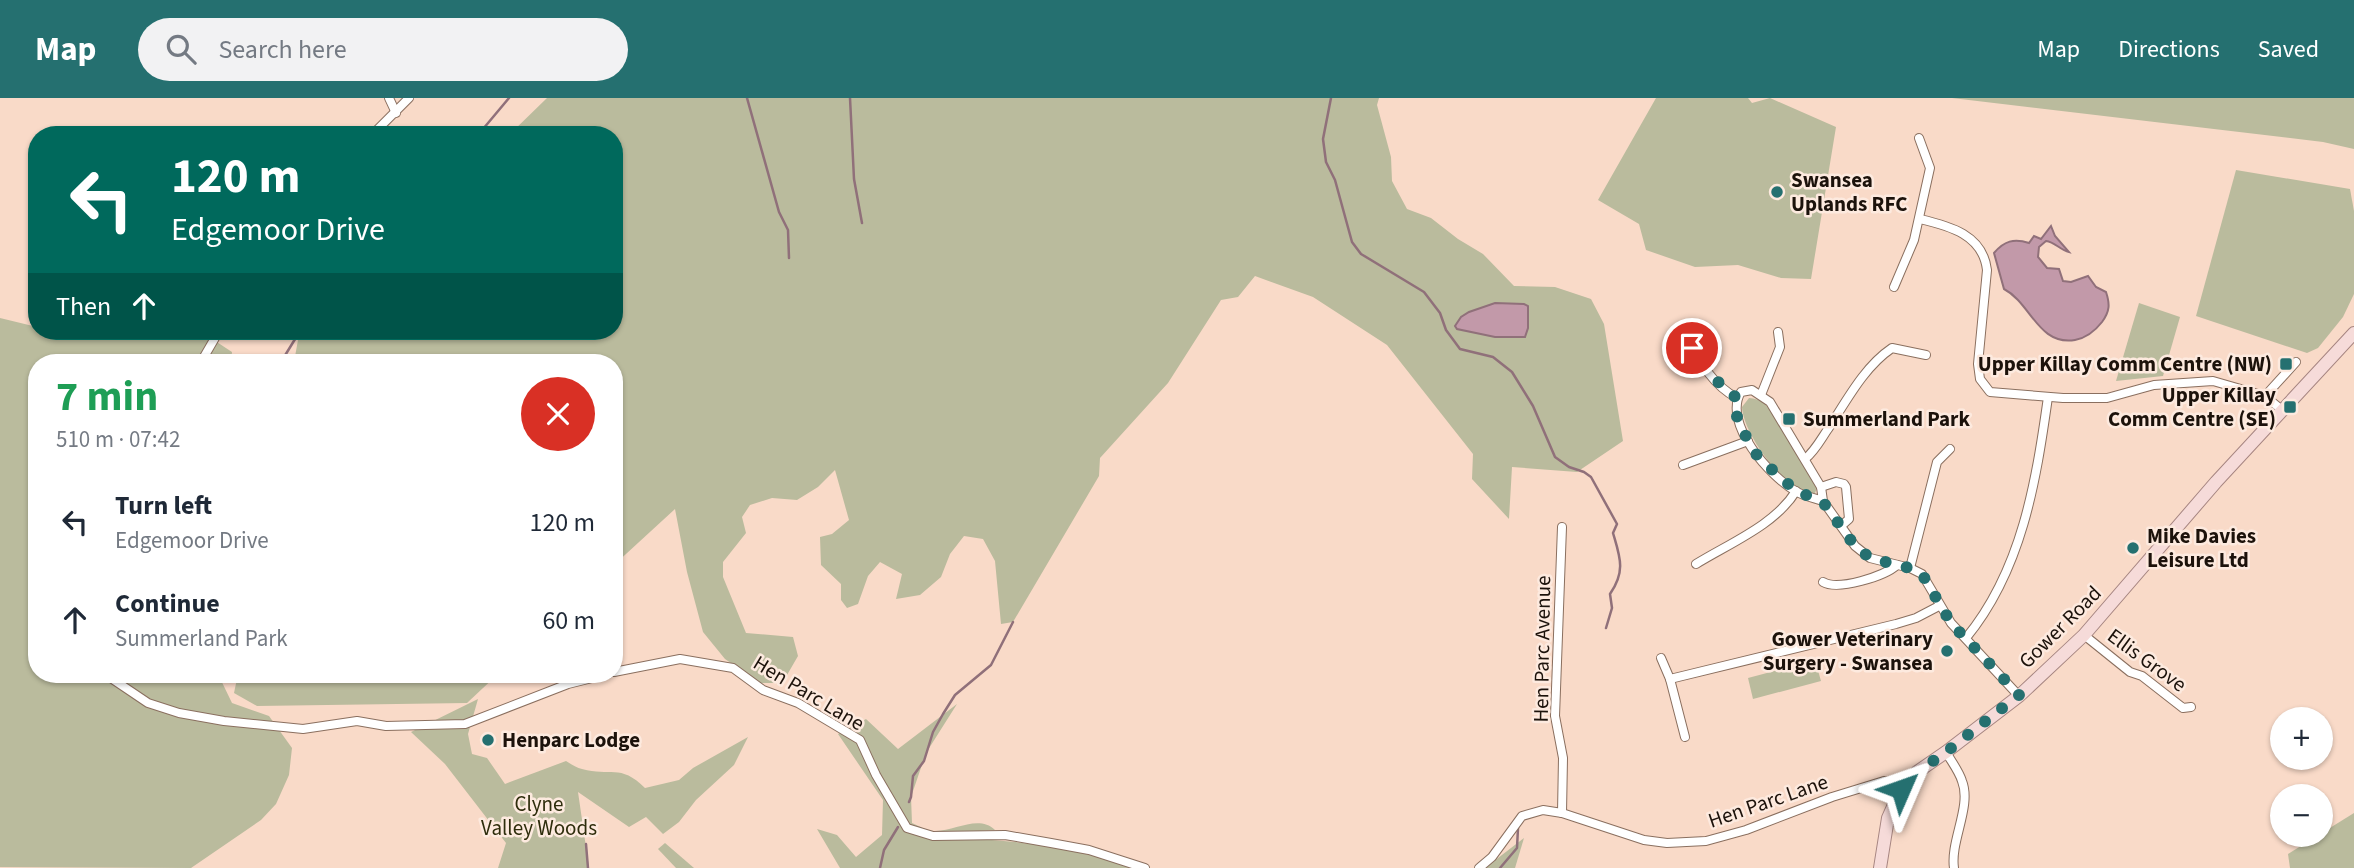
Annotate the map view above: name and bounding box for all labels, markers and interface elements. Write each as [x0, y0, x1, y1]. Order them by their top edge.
search box [138, 18, 628, 81]
text: Map [35, 26, 96, 73]
icon: search [162, 30, 200, 68]
text: Search here [218, 31, 347, 68]
text: Map [2037, 32, 2080, 67]
text: Directions [2118, 32, 2220, 67]
text: Saved [2258, 32, 2319, 67]
text: 120 m [171, 142, 300, 212]
icon: left [56, 154, 147, 245]
place label: Swansea Uplands RFC [1791, 165, 1908, 219]
marker: Swansea Uplands RFC [1769, 184, 1785, 200]
text: Edgemoor Drive [171, 207, 385, 253]
icon: ahead [125, 287, 163, 325]
text: Then [56, 288, 111, 325]
pin [1662, 318, 1722, 378]
icon: arrive [1673, 329, 1711, 367]
place label: Upper Killay Comm Centre (NW) [1978, 349, 2272, 379]
marker: Upper Killay Comm Centre (NW) [2278, 356, 2294, 372]
text: 7 min [56, 367, 158, 427]
button: close [521, 377, 595, 451]
place label: Upper Killay Comm Centre (SE) [2108, 380, 2276, 434]
marker: Upper Killay Comm Centre (SE) [2282, 399, 2298, 415]
place label: Summerland Park [1803, 404, 1970, 434]
marker: Summerland Park [1781, 411, 1797, 427]
text: 510 m · 07:42 [56, 423, 180, 456]
text: Turn left [115, 487, 212, 524]
icon: left [56, 503, 94, 541]
text: 120 m [529, 504, 595, 541]
place label: Mike Davies Leisure Ltd [2147, 521, 2256, 575]
text: Edgemoor Drive [115, 524, 269, 557]
marker: Mike Davies Leisure Ltd [2125, 540, 2141, 556]
street label: Hen Parc Avenue [1526, 575, 1558, 723]
street label: Gower Road [2012, 579, 2108, 675]
text: Continue [115, 585, 220, 622]
icon: ahead [56, 601, 94, 639]
text: 60 m [542, 602, 595, 639]
street label: Ellis Grove [2101, 621, 2193, 699]
text: Summerland Park [115, 622, 288, 655]
place label: Gower Veterinary Surgery - Swansea [1763, 624, 1933, 678]
marker: Gower Veterinary Surgery - Swansea [1939, 643, 1955, 659]
street label: Hen Parc Lane [748, 648, 870, 738]
map controls [2270, 707, 2333, 847]
button: + [2270, 707, 2333, 770]
place label: Henparc Lodge [502, 725, 640, 755]
marker: Henparc Lodge [480, 732, 496, 748]
position arrow [1864, 752, 1938, 826]
street label: Hen Parc Lane [1704, 766, 1832, 836]
button: − [2270, 784, 2333, 847]
park label: Clyne Valley Woods [481, 789, 597, 843]

